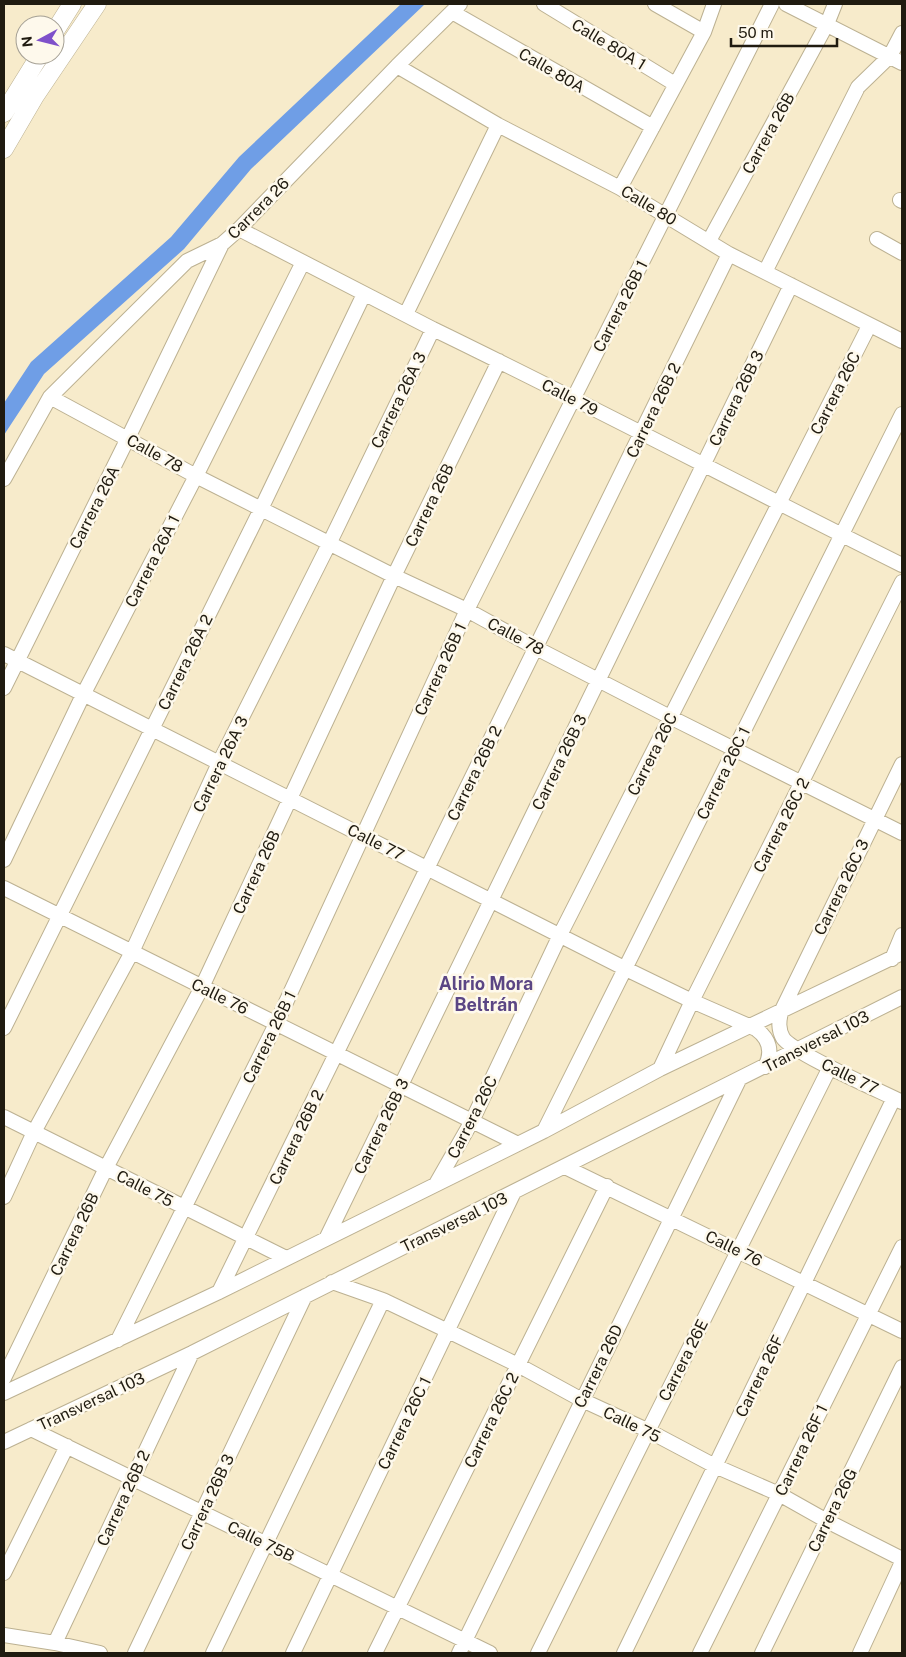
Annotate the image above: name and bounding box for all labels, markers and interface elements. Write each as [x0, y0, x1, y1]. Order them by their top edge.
north arrow [15, 15, 65, 65]
street label: Calle 80A 1 [568, 15, 649, 74]
scale bar [731, 15, 837, 47]
text: 50 m [738, 24, 773, 41]
text: N [18, 35, 36, 48]
street label: Calle 80A [515, 44, 588, 97]
street label: Carrera 26B [738, 89, 799, 177]
street label: Carrera 26 [224, 174, 293, 243]
street label: Calle 80 [617, 181, 680, 230]
street label: Carrera 26B 1 [589, 257, 652, 355]
street label: Carrera 26B 3 [705, 347, 768, 449]
street label: Carrera 26A 3 [367, 349, 430, 451]
street label: Carrera 26C [806, 349, 864, 438]
street label: Carrera 26B 2 [622, 360, 685, 461]
street label: Calle 79 [538, 375, 601, 420]
street label: Calle 78 [123, 430, 186, 477]
street label: Carrera 26B [401, 461, 458, 550]
street label: Carrera 26A [65, 462, 124, 552]
street label: Carrera 26A 1 [121, 512, 184, 611]
street label: Carrera 26A 2 [154, 611, 217, 713]
street label: Calle 78 [484, 614, 547, 659]
street label: Carrera 26B 1 [411, 620, 470, 719]
street label: Carrera 26C [623, 710, 681, 799]
street label: Carrera 26B 3 [528, 711, 591, 813]
street label: Carrera 26A 3 [189, 713, 252, 815]
street label: Carrera 26B 2 [443, 723, 506, 824]
street label: Carrera 26C 1 [693, 724, 754, 823]
street label: Carrera 26C 2 [749, 775, 813, 876]
street label: Calle 77 [344, 820, 407, 865]
street label: Carrera 26B [229, 827, 284, 917]
street label: Carrera 26C 3 [810, 836, 873, 938]
district label: Alirio Mora Beltrán [439, 973, 533, 1015]
street label: Calle 76 [188, 975, 251, 1018]
street label: Carrera 26B 1 [239, 988, 300, 1087]
street label: Transversal 103 [760, 1007, 872, 1076]
street label: Calle 77 [818, 1055, 881, 1098]
street label: Carrera 26C [443, 1073, 501, 1162]
street label: Carrera 26B 3 [350, 1075, 413, 1177]
street label: Carrera 26B 2 [265, 1087, 328, 1188]
street label: Calle 75 [113, 1166, 176, 1211]
street label: Transversal 103 [398, 1188, 511, 1256]
street label: Carrera 26B [46, 1190, 103, 1279]
street label: Calle 76 [702, 1227, 765, 1270]
street label: Carrera 26E [655, 1316, 712, 1404]
street label: Carrera 26D [570, 1321, 627, 1411]
street label: Carrera 26F [731, 1332, 787, 1420]
street label: Transversal 103 [35, 1368, 148, 1435]
street label: Carrera 26C 2 [460, 1369, 523, 1471]
street label: Carrera 26C 1 [374, 1374, 435, 1473]
street label: Carrera 26F 1 [771, 1401, 832, 1499]
street label: Calle 75 [600, 1402, 664, 1446]
street label: Carrera 26B 2 [93, 1447, 154, 1549]
street label: Carrera 26B 3 [177, 1451, 238, 1553]
street label: Carrera 26G [804, 1465, 861, 1555]
street label: Calle 75B [224, 1517, 297, 1566]

